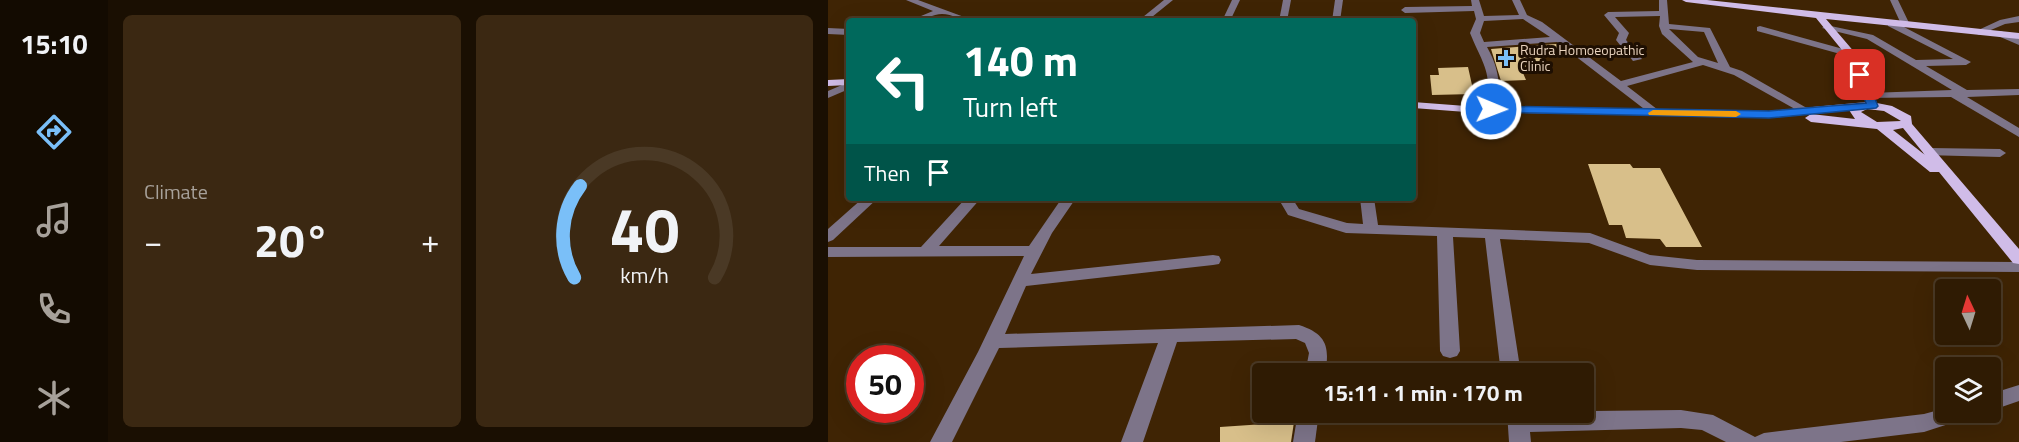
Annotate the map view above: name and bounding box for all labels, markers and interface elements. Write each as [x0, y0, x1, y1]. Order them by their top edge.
text: 15:10 [20, 23, 88, 64]
text: 140 m [963, 28, 1078, 92]
place label: Rudra Homoeopathic Clinic [1520, 39, 1645, 76]
icon: left [864, 42, 942, 120]
marker: Rudra Homoeopathic Clinic [1497, 49, 1515, 67]
pin [1834, 49, 1885, 100]
icon: arrive [1843, 58, 1876, 91]
position arrow [1459, 77, 1523, 141]
text: Turn left [963, 86, 1057, 127]
icon: directions [33, 111, 75, 153]
text: Then [864, 156, 910, 190]
icon: arrive [922, 156, 955, 189]
text: Climate [144, 176, 208, 207]
text: 40 [609, 181, 679, 276]
icon: music [33, 199, 75, 241]
text: 20° [254, 206, 330, 274]
text: − [144, 216, 162, 266]
text: + [421, 216, 439, 266]
text: km/h [620, 259, 669, 291]
north arrow [1935, 279, 2001, 345]
map controls [1935, 279, 2001, 423]
icon: phone [33, 288, 75, 330]
speed limit sign: 50 [846, 345, 924, 423]
button: layers [1935, 357, 2001, 423]
text: 15:11 · 1 min · 170 m [1323, 376, 1523, 410]
icon: climate [33, 377, 75, 419]

